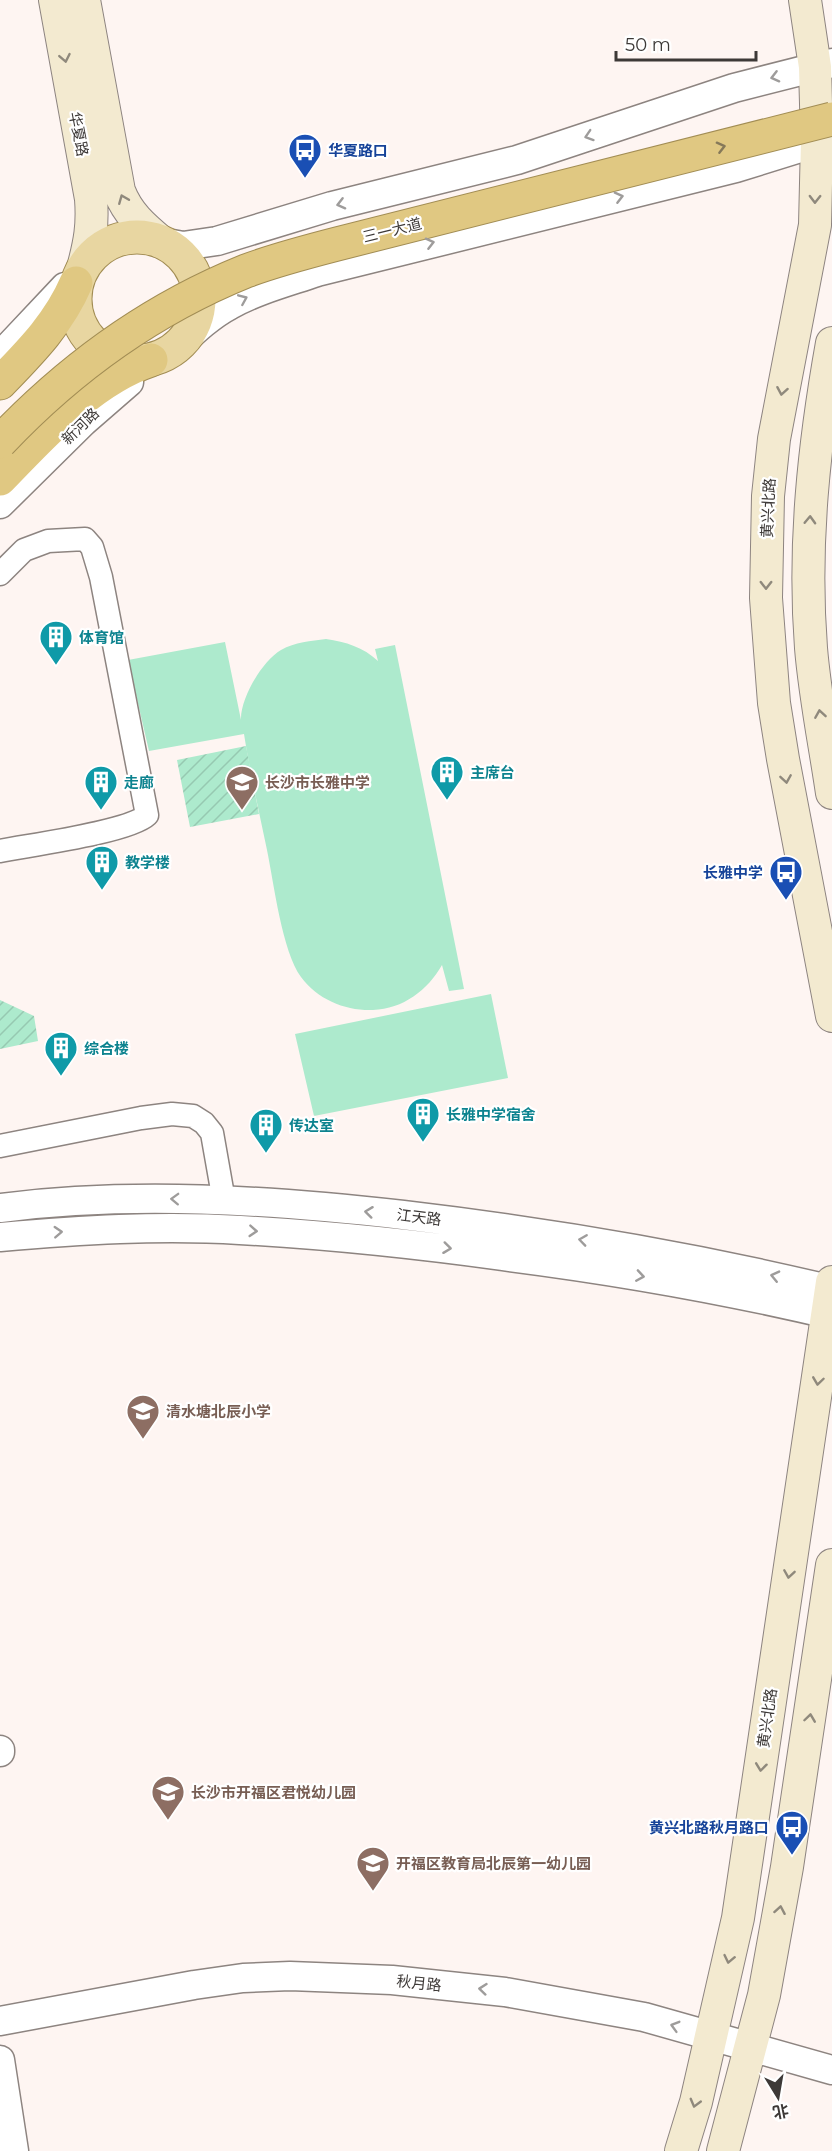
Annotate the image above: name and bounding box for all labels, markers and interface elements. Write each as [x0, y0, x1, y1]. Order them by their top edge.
scale bar [616, 24, 756, 62]
text: 50 m [625, 34, 671, 56]
one-way arrow [58, 52, 71, 62]
one-way arrow [770, 70, 780, 83]
street label: 华夏路 [65, 110, 93, 158]
one-way arrow [584, 128, 595, 141]
bus stop icon: 华夏路口 [287, 132, 323, 179]
place label: 华夏路口 [328, 141, 388, 160]
one-way arrow [716, 141, 726, 154]
one-way arrow [613, 192, 624, 204]
one-way arrow [118, 194, 130, 205]
one-way arrow [809, 195, 822, 204]
one-way arrow [336, 196, 346, 209]
street label: 三一大道 [361, 214, 423, 246]
one-way arrow [424, 238, 434, 251]
one-way arrow [237, 294, 248, 306]
one-way arrow [776, 386, 789, 396]
street label: 新河路 [57, 404, 103, 448]
street label: 黄兴北路 [757, 478, 779, 538]
one-way arrow [803, 516, 816, 525]
one-way arrow [760, 581, 772, 590]
building icon: 体育馆 [38, 619, 74, 666]
place label: 体育馆 [79, 628, 124, 647]
one-way arrow [814, 710, 826, 719]
building icon: 主席台 [429, 754, 465, 801]
place label: 主席台 [470, 763, 515, 782]
building icon: 走廊 [83, 764, 119, 811]
school or university icon: 长沙市长雅中学 [224, 764, 260, 811]
place label: 走廊 [124, 773, 154, 792]
place label: 长沙市长雅中学 [265, 773, 370, 792]
one-way arrow [780, 774, 792, 783]
building icon: 教学楼 [84, 844, 120, 891]
place label: 教学楼 [125, 853, 170, 872]
bus stop icon: 长雅中学 [768, 854, 804, 901]
place label: 长雅中学 [703, 863, 763, 882]
building icon: 综合楼 [43, 1030, 79, 1077]
place label: 综合楼 [84, 1039, 129, 1058]
building icon: 长雅中学宿舍 [405, 1096, 441, 1143]
place label: 长雅中学宿舍 [446, 1105, 536, 1124]
building icon: 传达室 [248, 1107, 284, 1154]
place label: 传达室 [289, 1116, 334, 1135]
one-way arrow [170, 1193, 179, 1206]
street label: 江天路 [396, 1205, 442, 1229]
one-way arrow [365, 1206, 374, 1218]
one-way arrow [249, 1224, 258, 1237]
one-way arrow [54, 1226, 63, 1239]
one-way arrow [579, 1235, 588, 1247]
one-way arrow [443, 1242, 452, 1254]
one-way arrow [635, 1269, 645, 1282]
one-way arrow [770, 1271, 780, 1284]
one-way arrow [813, 1377, 825, 1386]
school or university icon: 清水塘北辰小学 [125, 1393, 161, 1440]
place label: 清水塘北辰小学 [166, 1402, 271, 1421]
one-way arrow [783, 1569, 795, 1579]
street label: 黄兴北路 [753, 1687, 781, 1749]
one-way arrow [803, 1713, 815, 1722]
one-way arrow [755, 1762, 767, 1772]
school or university icon: 长沙市开福区君悦幼儿园 [150, 1774, 186, 1821]
place label: 长沙市开福区君悦幼儿园 [191, 1783, 356, 1802]
bus stop icon: 黄兴北路秋月路口 [774, 1809, 810, 1856]
place label: 黄兴北路秋月路口 [649, 1818, 769, 1837]
school or university icon: 开福区教育局北辰第一幼儿园 [355, 1845, 391, 1892]
place label: 开福区教育局北辰第一幼儿园 [396, 1854, 591, 1873]
one-way arrow [773, 1906, 785, 1915]
one-way arrow [724, 1954, 737, 1964]
street label: 秋月路 [396, 1971, 442, 1995]
one-way arrow [479, 1984, 488, 1996]
one-way arrow [670, 2021, 680, 2033]
north arrow [748, 2067, 808, 2127]
one-way arrow [690, 2097, 702, 2108]
text: 北 [771, 2100, 790, 2122]

